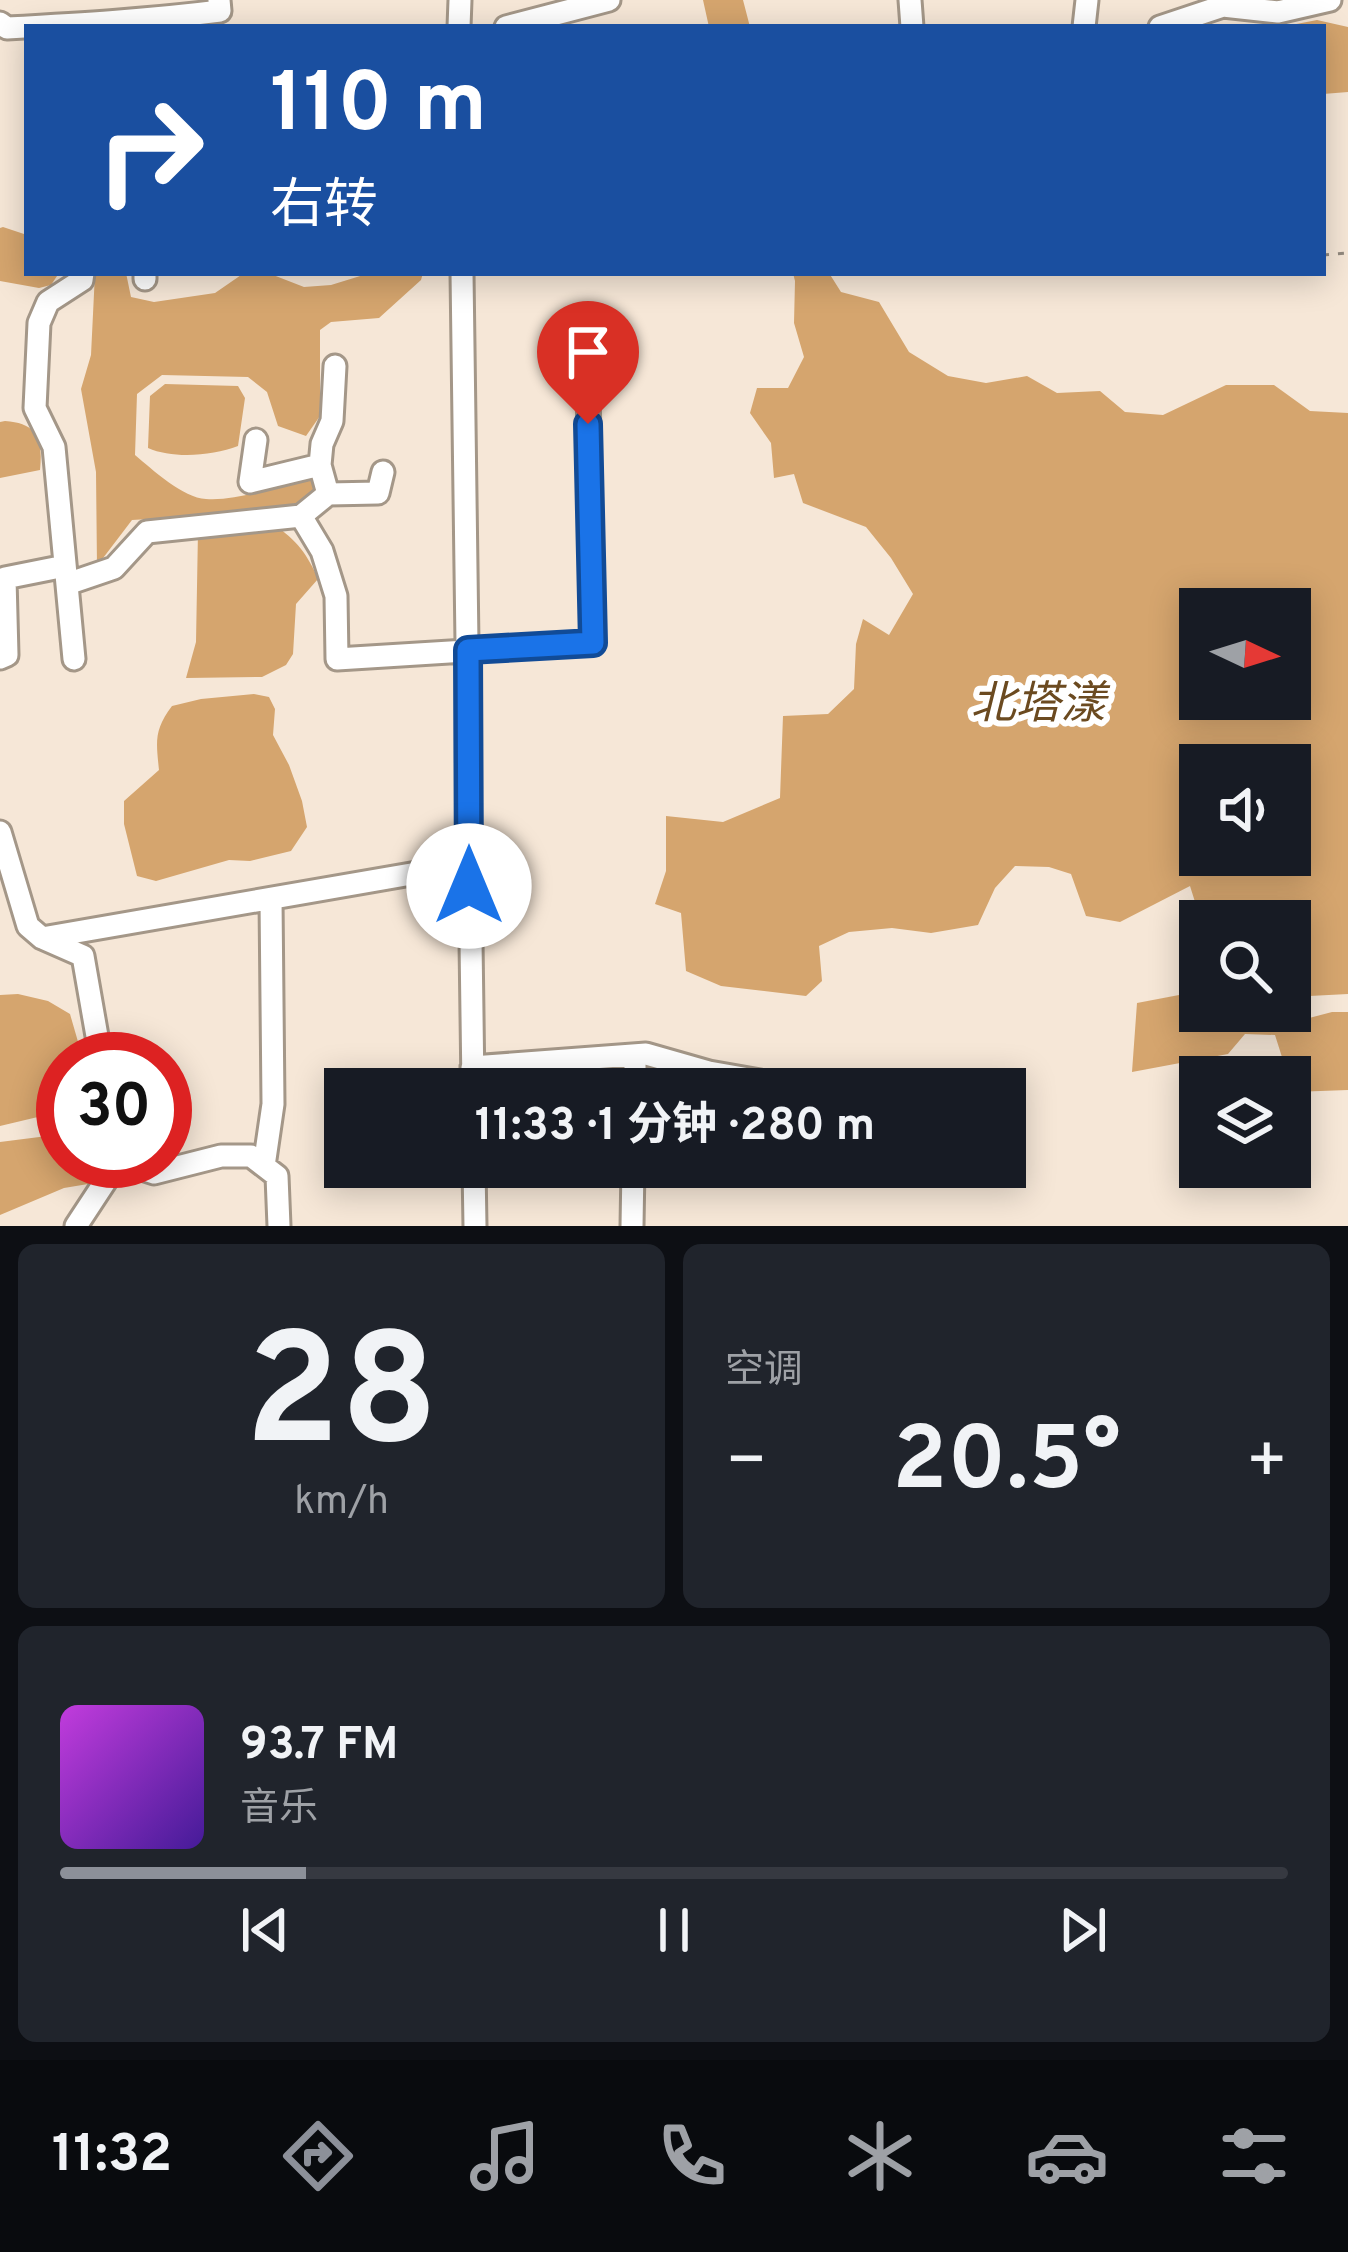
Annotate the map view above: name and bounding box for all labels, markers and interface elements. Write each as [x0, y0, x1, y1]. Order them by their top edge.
text: 110 m [270, 55, 487, 161]
icon: right [72, 72, 228, 228]
text: 右转 [270, 174, 378, 243]
pin [537, 301, 639, 424]
icon: arrive [555, 319, 621, 385]
north arrow [1179, 588, 1311, 720]
map controls [1179, 588, 1311, 1188]
water label: 北塔漾 [970, 678, 1110, 735]
button: sound [1179, 744, 1311, 876]
position arrow [406, 823, 532, 949]
button: search [1179, 900, 1311, 1032]
speed limit sign: 30 [36, 1032, 192, 1188]
button: layers [1179, 1056, 1311, 1188]
text: 11:33 · 1 分钟 · 280 m [475, 1099, 875, 1156]
text: 28 [245, 1302, 438, 1500]
text: 空调 [725, 1348, 803, 1397]
text: 20.5° [892, 1408, 1121, 1521]
text: − [725, 1423, 768, 1506]
text: + [1245, 1423, 1288, 1506]
text: km/h [294, 1479, 389, 1528]
text: 93.7 FM [240, 1718, 398, 1775]
text: 音乐 [240, 1786, 318, 1835]
icon: previous [232, 1897, 298, 1963]
icon: pause [641, 1897, 707, 1963]
icon: next [1050, 1897, 1116, 1963]
icon: directions [276, 2114, 360, 2198]
icon: music [463, 2114, 547, 2198]
icon: phone [650, 2114, 734, 2198]
icon: climate [838, 2114, 922, 2198]
icon: car [1025, 2114, 1109, 2198]
icon: filters [1212, 2114, 1296, 2198]
text: 11:32 [52, 2122, 172, 2191]

